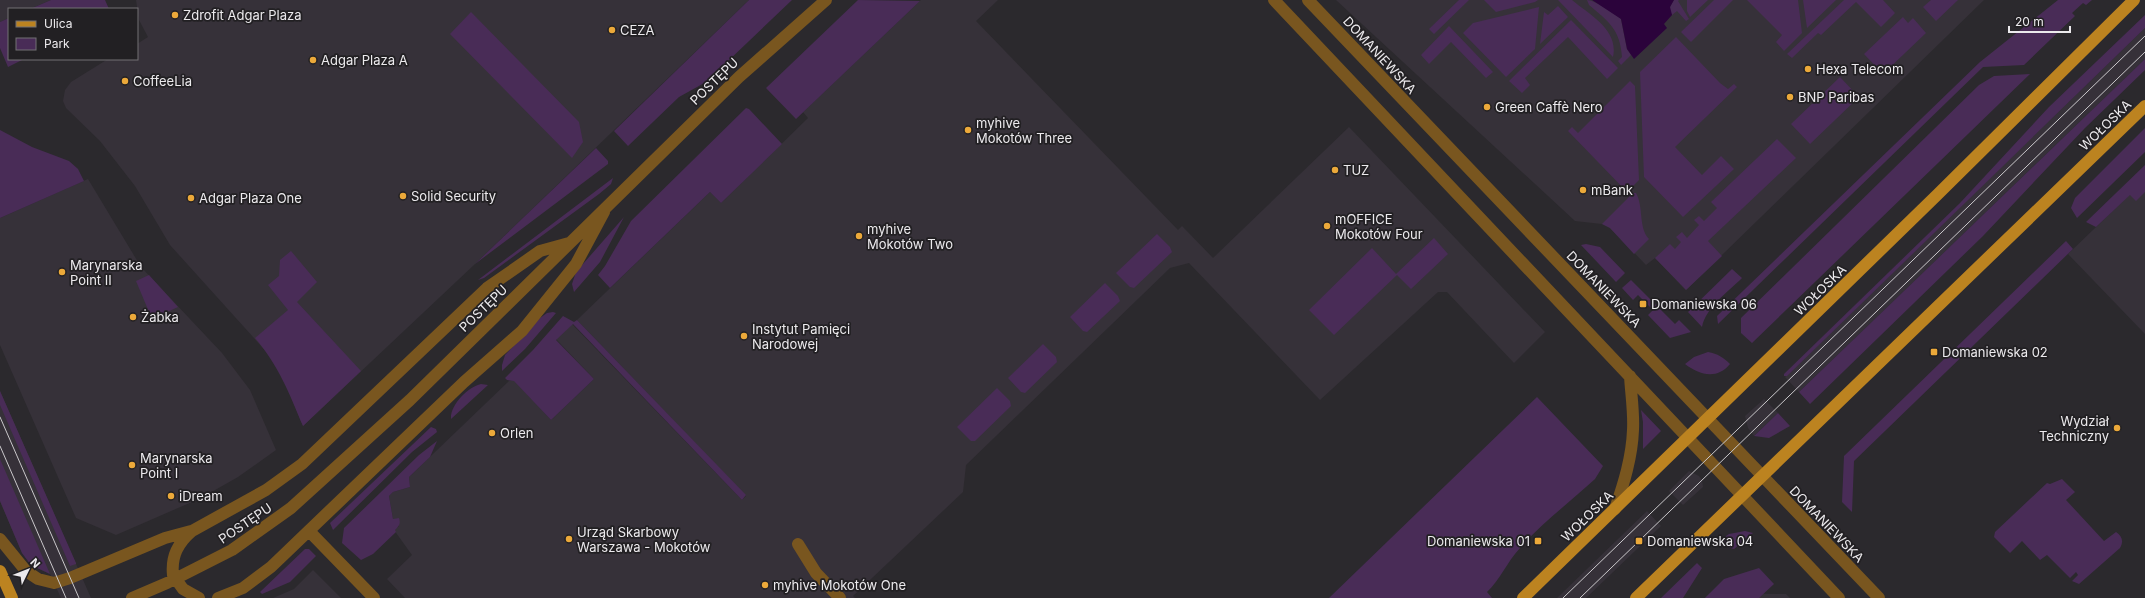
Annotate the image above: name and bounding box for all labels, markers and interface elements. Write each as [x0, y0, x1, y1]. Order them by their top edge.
place label: Zdrofit Adgar Plaza [183, 7, 301, 23]
legend [8, 8, 138, 60]
scale bar [2009, 8, 2070, 34]
marker: Zdrofit Adgar Plaza [170, 10, 180, 20]
street label: DOMANIEWSKA [1340, 13, 1420, 97]
text: 20 m [2015, 14, 2044, 29]
text: Ulica [44, 16, 72, 31]
place label: CEZA [620, 22, 654, 38]
marker: CEZA [607, 25, 617, 35]
text: Park [44, 36, 70, 51]
place label: Adgar Plaza A [321, 52, 408, 68]
street label: POSTĘPU [687, 54, 741, 108]
marker: Adgar Plaza A [308, 55, 318, 65]
place label: Hexa Telecom [1816, 61, 1903, 77]
marker: Hexa Telecom [1803, 64, 1813, 74]
place label: CoffeeLia [133, 73, 192, 89]
marker: CoffeeLia [120, 76, 130, 86]
place label: BNP Paribas [1798, 89, 1874, 105]
marker: BNP Paribas [1785, 92, 1795, 102]
street label: WOŁOSKA [2076, 96, 2134, 154]
place label: Green Caffè Nero [1495, 99, 1603, 115]
marker: Green Caffè Nero [1482, 102, 1492, 112]
place label: myhive Mokotów Three [976, 115, 1072, 146]
marker: myhive Mokotów Three [963, 125, 973, 135]
place label: TUZ [1343, 162, 1369, 178]
marker: TUZ [1330, 165, 1340, 175]
place label: mBank [1591, 182, 1633, 198]
marker: mBank [1578, 185, 1588, 195]
place label: Solid Security [411, 188, 496, 204]
place label: Adgar Plaza One [199, 190, 302, 206]
marker: Solid Security [398, 191, 408, 201]
marker: Adgar Plaza One [186, 193, 196, 203]
place label: mOFFICE Mokotów Four [1335, 211, 1423, 242]
place label: myhive Mokotów Two [867, 221, 953, 252]
marker: mOFFICE Mokotów Four [1322, 221, 1332, 231]
marker: myhive Mokotów Two [854, 231, 864, 241]
street label: DOMANIEWSKA [1564, 247, 1645, 331]
place label: Marynarska Point II [70, 257, 143, 288]
street label: WOŁOSKA [1791, 261, 1849, 319]
marker: Marynarska Point II [57, 267, 67, 277]
street label: POSTĘPU [456, 281, 510, 335]
place label: Domaniewska 06 [1651, 296, 1757, 312]
marker: Domaniewska 06 [1638, 299, 1648, 309]
place label: Żabka [141, 309, 179, 325]
marker: Żabka [128, 312, 138, 322]
place label: Instytut Pamięci Narodowej [752, 321, 850, 352]
marker: Instytut Pamięci Narodowej [739, 331, 749, 341]
place label: Domaniewska 02 [1942, 344, 2048, 360]
marker: Domaniewska 02 [1929, 347, 1939, 357]
place label: Wydział Techniczny [2039, 413, 2110, 444]
marker: Wydział Techniczny [2112, 423, 2122, 433]
place label: Orlen [500, 425, 533, 441]
marker: Orlen [487, 428, 497, 438]
place label: Marynarska Point I [140, 450, 213, 481]
marker: Marynarska Point I [127, 460, 137, 470]
street label: DOMANIEWSKA [1787, 482, 1868, 566]
street label: WOŁOSKA [1558, 487, 1616, 545]
place label: iDream [179, 488, 223, 504]
marker: iDream [166, 491, 176, 501]
street label: POSTĘPU [215, 499, 275, 547]
place label: Urząd Skarbowy Warszawa - Mokotów [577, 524, 711, 555]
place label: Domaniewska 01 [1427, 533, 1530, 549]
place label: Domaniewska 04 [1647, 533, 1753, 549]
marker: Urząd Skarbowy Warszawa - Mokotów [564, 534, 574, 544]
marker: Domaniewska 01 [1533, 536, 1543, 546]
marker: Domaniewska 04 [1634, 536, 1644, 546]
north arrow [8, 550, 48, 590]
text: N [27, 555, 43, 571]
place label: myhive Mokotów One [773, 577, 906, 593]
marker: myhive Mokotów One [760, 580, 770, 590]

